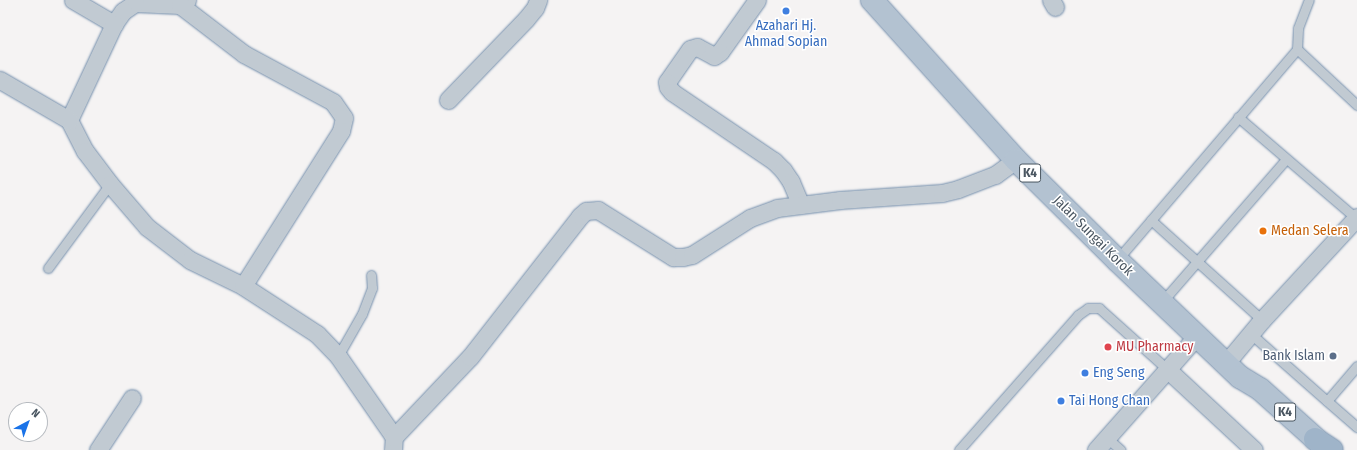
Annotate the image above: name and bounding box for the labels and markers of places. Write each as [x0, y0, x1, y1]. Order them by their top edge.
marker: Azahari Hj. Ahmad Sopian [781, 6, 791, 16]
place label: Azahari Hj. Ahmad Sopian [745, 18, 827, 50]
place label: Medan Selera [1271, 223, 1349, 239]
marker: Medan Selera [1258, 226, 1268, 236]
place label: MU Pharmacy [1116, 339, 1194, 355]
marker: MU Pharmacy [1103, 342, 1113, 352]
place label: Bank Islam [1262, 348, 1325, 364]
marker: Bank Islam [1328, 351, 1338, 361]
place label: Eng Seng [1093, 365, 1144, 381]
marker: Eng Seng [1080, 368, 1090, 378]
place label: Tai Hong Chan [1069, 393, 1150, 409]
marker: Tai Hong Chan [1056, 396, 1066, 406]

